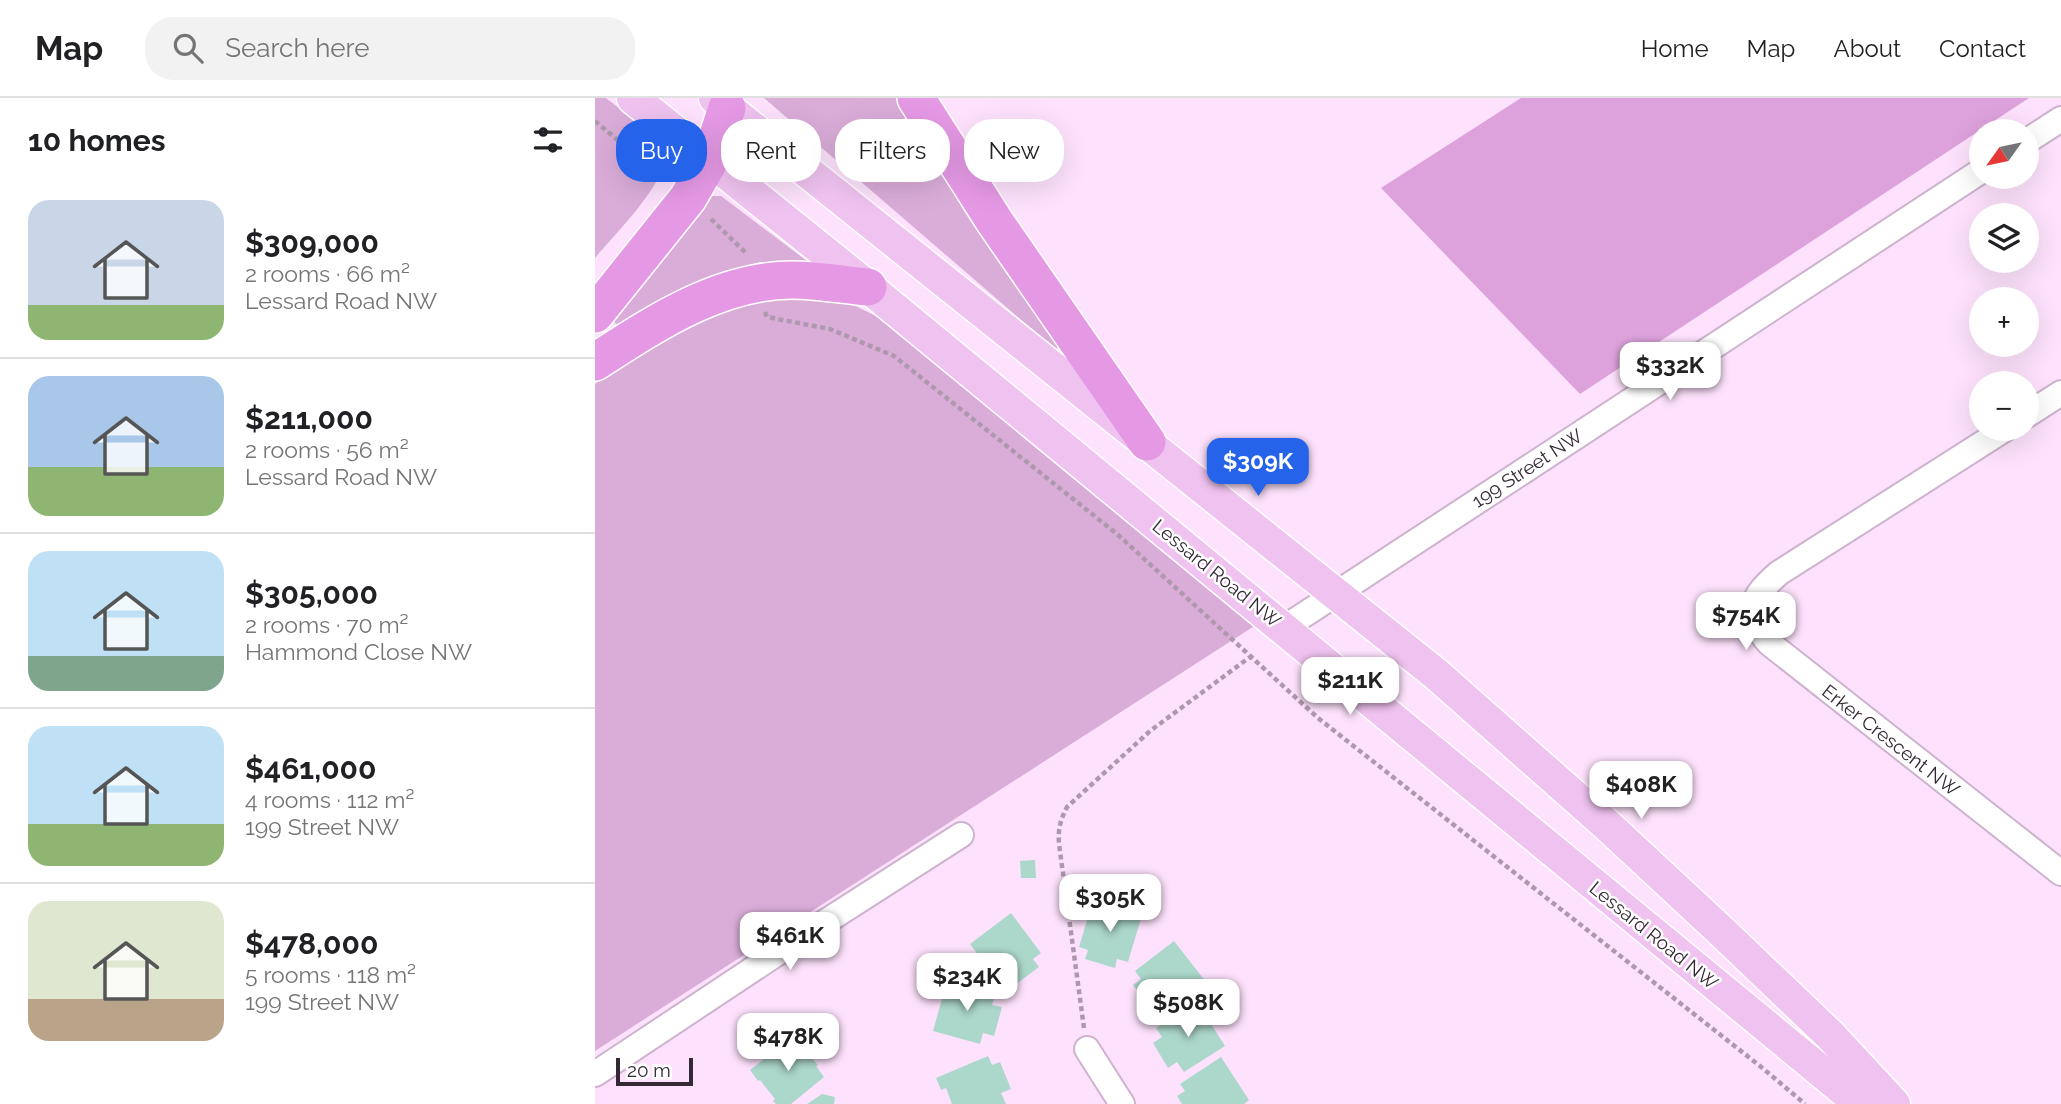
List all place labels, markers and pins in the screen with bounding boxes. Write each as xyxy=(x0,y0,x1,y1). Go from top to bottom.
pin: $332K xyxy=(1621,342,1719,402)
pin: $309K xyxy=(1209,438,1307,498)
pin: $754K xyxy=(1697,592,1795,652)
pin: $211K xyxy=(1301,658,1399,717)
pin: $408K xyxy=(1592,762,1690,821)
pin: $305K xyxy=(1061,874,1159,934)
pin: $461K xyxy=(741,912,839,972)
pin: $234K xyxy=(918,954,1016,1013)
pin: $508K xyxy=(1139,979,1237,1039)
pin: $478K xyxy=(739,1014,837,1073)

